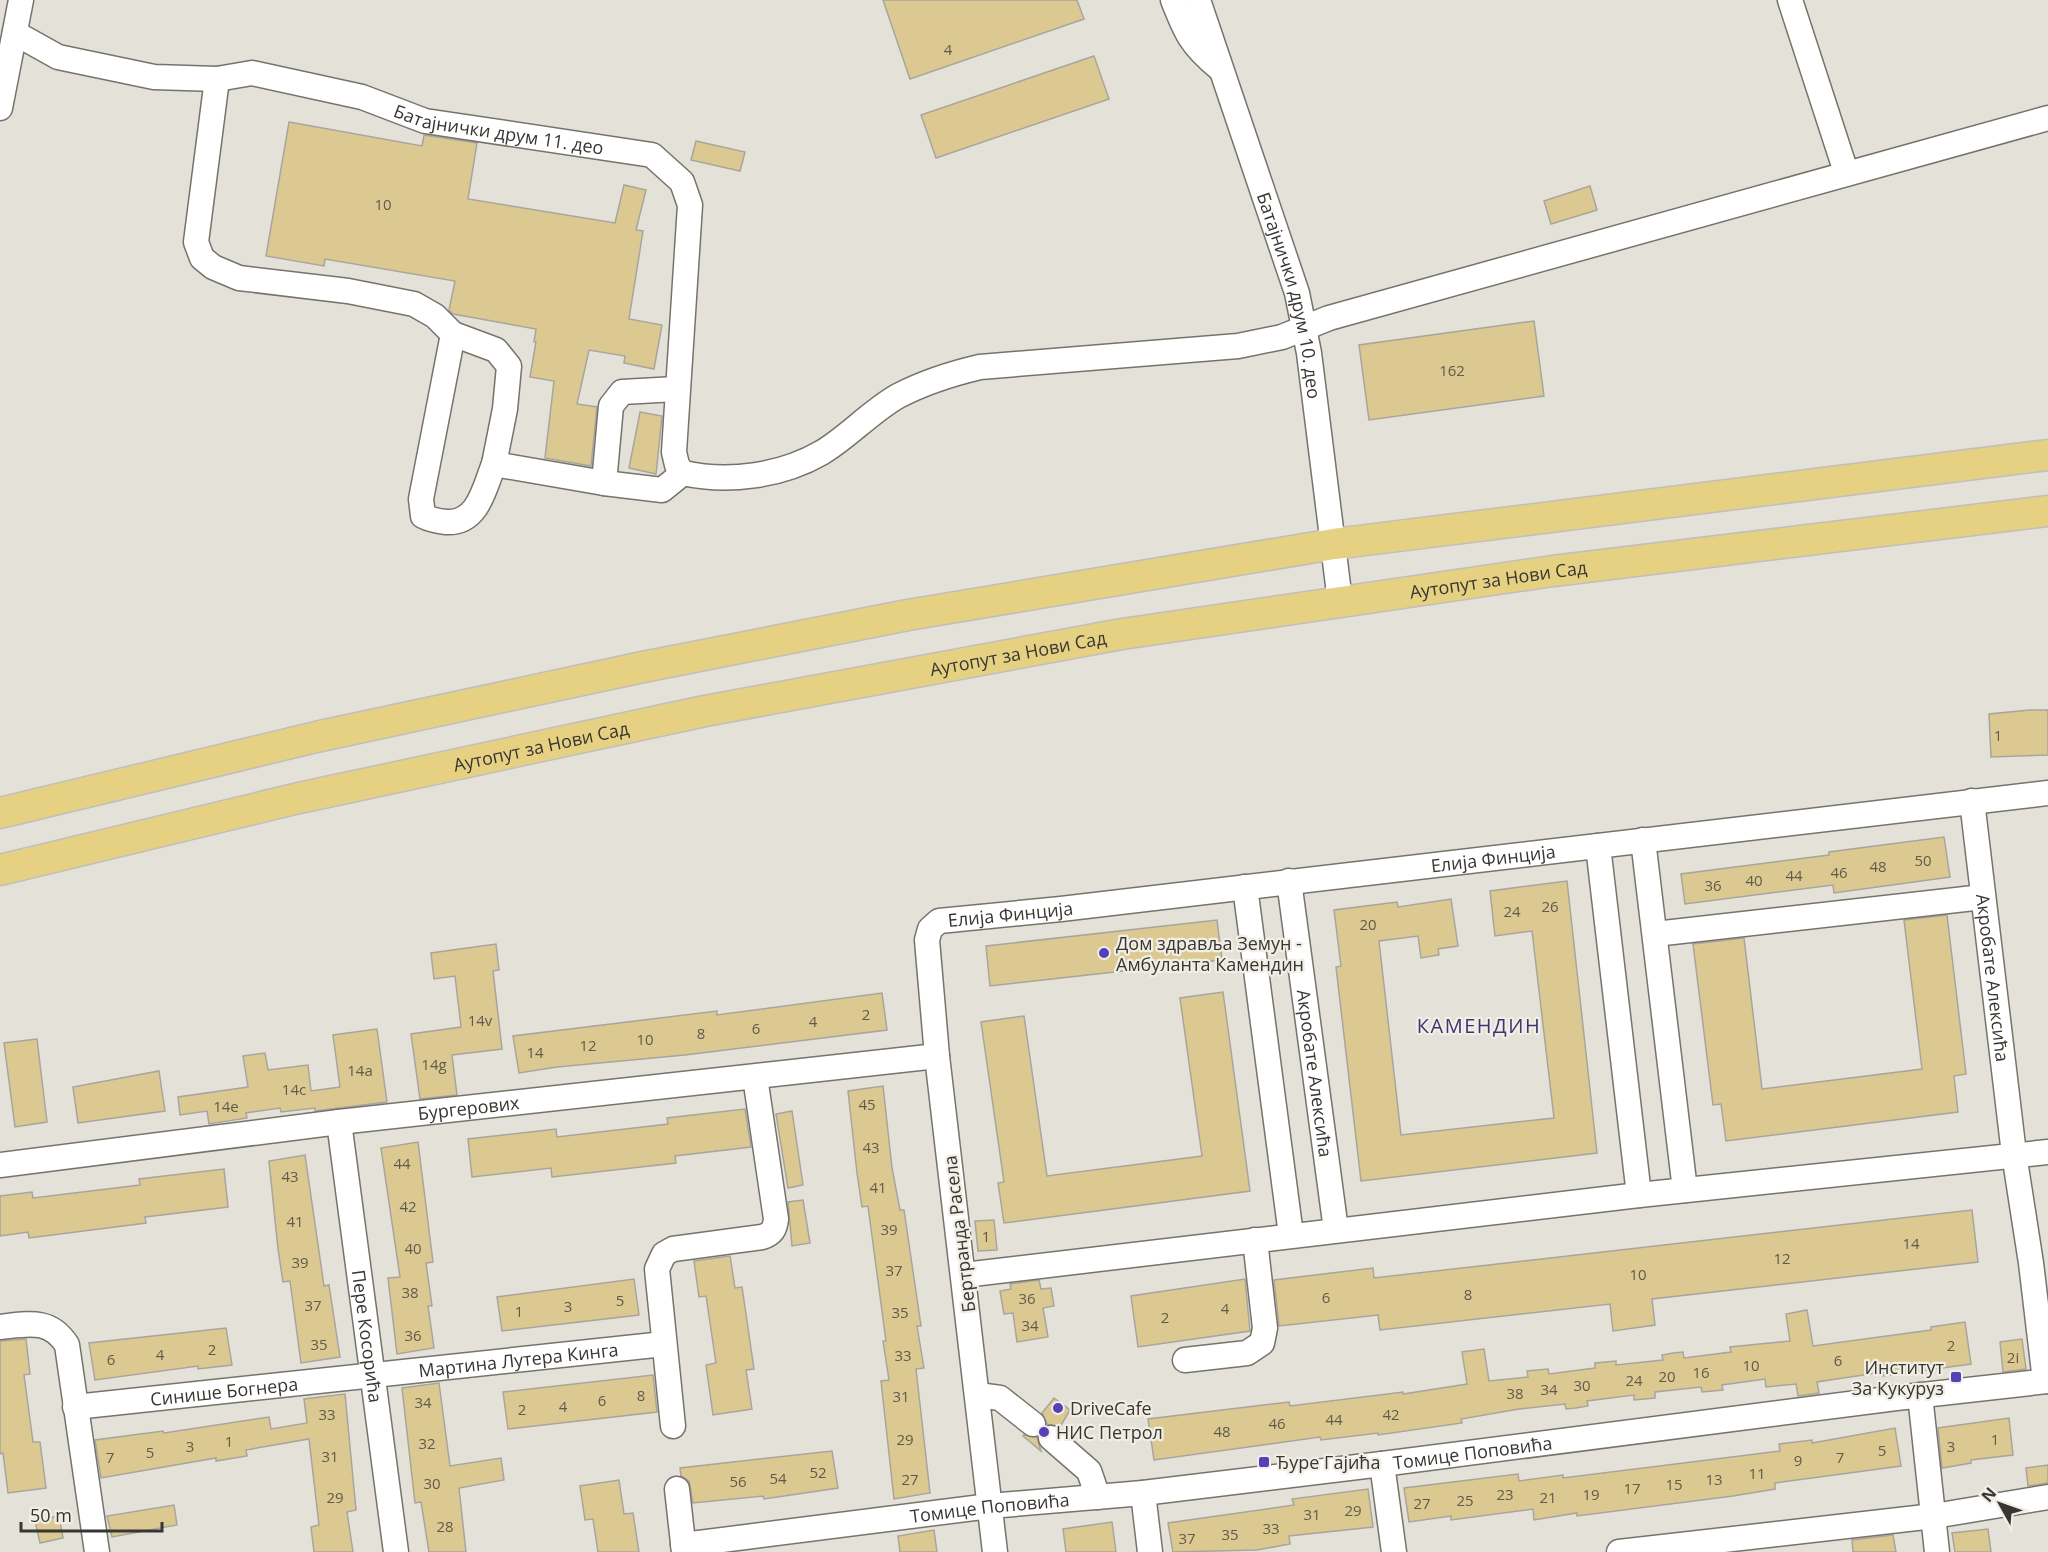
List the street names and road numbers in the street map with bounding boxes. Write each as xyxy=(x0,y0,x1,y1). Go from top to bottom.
street label: Батајнички друм 11. део xyxy=(391,98,605,160)
street label: Батајнички друм 10. део xyxy=(1252,189,1327,400)
street label: Аутопут за Нови Сад xyxy=(1408,555,1588,604)
street label: Аутопут за Нови Сад xyxy=(928,625,1108,681)
street label: Аутопут за Нови Сад xyxy=(451,716,631,777)
street label: Елија Финција xyxy=(1429,839,1557,877)
street label: Акробате Алексића xyxy=(1971,893,2015,1063)
street label: Елија Финција xyxy=(947,896,1074,932)
street label: Акробате Алексића xyxy=(1292,988,1338,1159)
street label: Бургерових xyxy=(416,1090,521,1125)
street label: Бертранда Расела xyxy=(937,1154,981,1314)
street label: Пере Косорића xyxy=(347,1268,388,1404)
street label: Мартина Лутера Кинга xyxy=(417,1337,620,1382)
street label: Синише Богнера xyxy=(149,1371,299,1411)
street label: Томице Поповића xyxy=(1391,1430,1554,1474)
street label: Томице Поповића xyxy=(909,1487,1070,1528)

